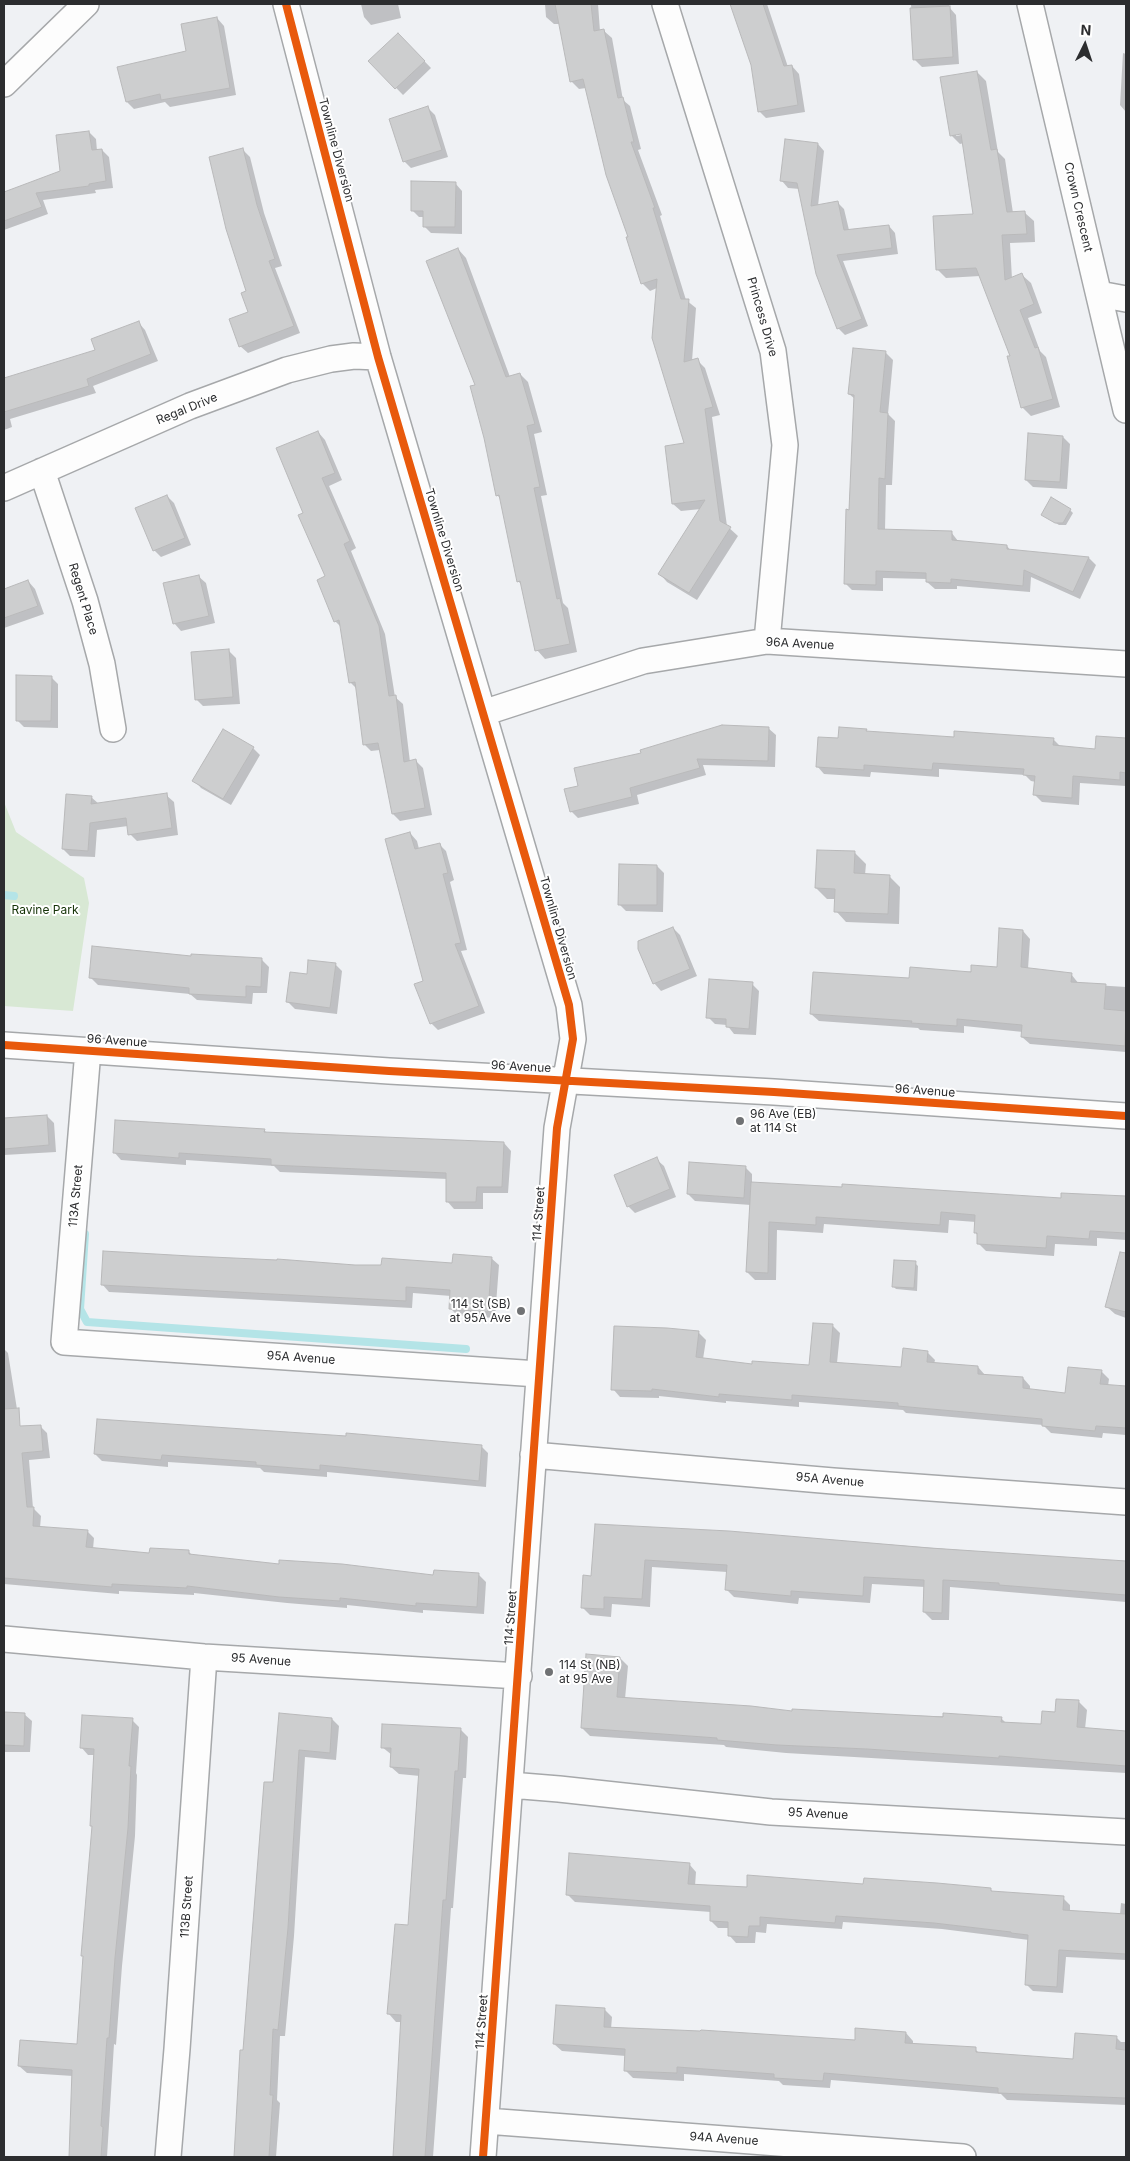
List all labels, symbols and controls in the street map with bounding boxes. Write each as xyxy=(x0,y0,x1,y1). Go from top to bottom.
north arrow xyxy=(1060,20,1110,70)
text: N xyxy=(1080,21,1092,38)
street label: Townline Diversion xyxy=(315,96,357,204)
street label: Crown Crescent xyxy=(1061,161,1095,253)
street label: Princess Drive xyxy=(744,276,780,358)
street label: Regal Drive xyxy=(154,390,220,428)
street label: Townline Diversion xyxy=(421,487,467,593)
street label: Regent Place xyxy=(65,561,101,637)
street label: 96A Avenue xyxy=(765,635,835,653)
street label: Townline Diversion xyxy=(536,875,580,981)
park label: Ravine Park xyxy=(11,903,79,917)
street label: 96 Avenue xyxy=(86,1032,148,1050)
street label: 96 Avenue xyxy=(490,1058,552,1076)
street label: 96 Avenue xyxy=(894,1082,956,1100)
place label: 96 Ave (EB) at 114 St xyxy=(750,1107,816,1135)
marker: 96 Ave (EB) at 114 St xyxy=(734,1115,746,1127)
street label: 113A Street xyxy=(66,1164,86,1228)
street label: 114 Street xyxy=(530,1186,548,1242)
place label: 114 St (SB) at 95A Ave xyxy=(450,1297,511,1325)
marker: 114 St (SB) at 95A Ave xyxy=(515,1305,527,1317)
street label: 95A Avenue xyxy=(266,1348,336,1368)
street label: 95A Avenue xyxy=(795,1470,865,1490)
street label: 114 Street xyxy=(502,1590,520,1646)
street label: 95 Avenue xyxy=(230,1651,292,1669)
place label: 114 St (NB) at 95 Ave xyxy=(559,1658,621,1686)
marker: 114 St (NB) at 95 Ave xyxy=(543,1666,555,1678)
street label: 95 Avenue xyxy=(788,1805,848,1823)
street label: 113B Street xyxy=(178,1875,196,1939)
street label: 114 Street xyxy=(473,1994,491,2050)
street label: 94A Avenue xyxy=(689,2129,759,2149)

